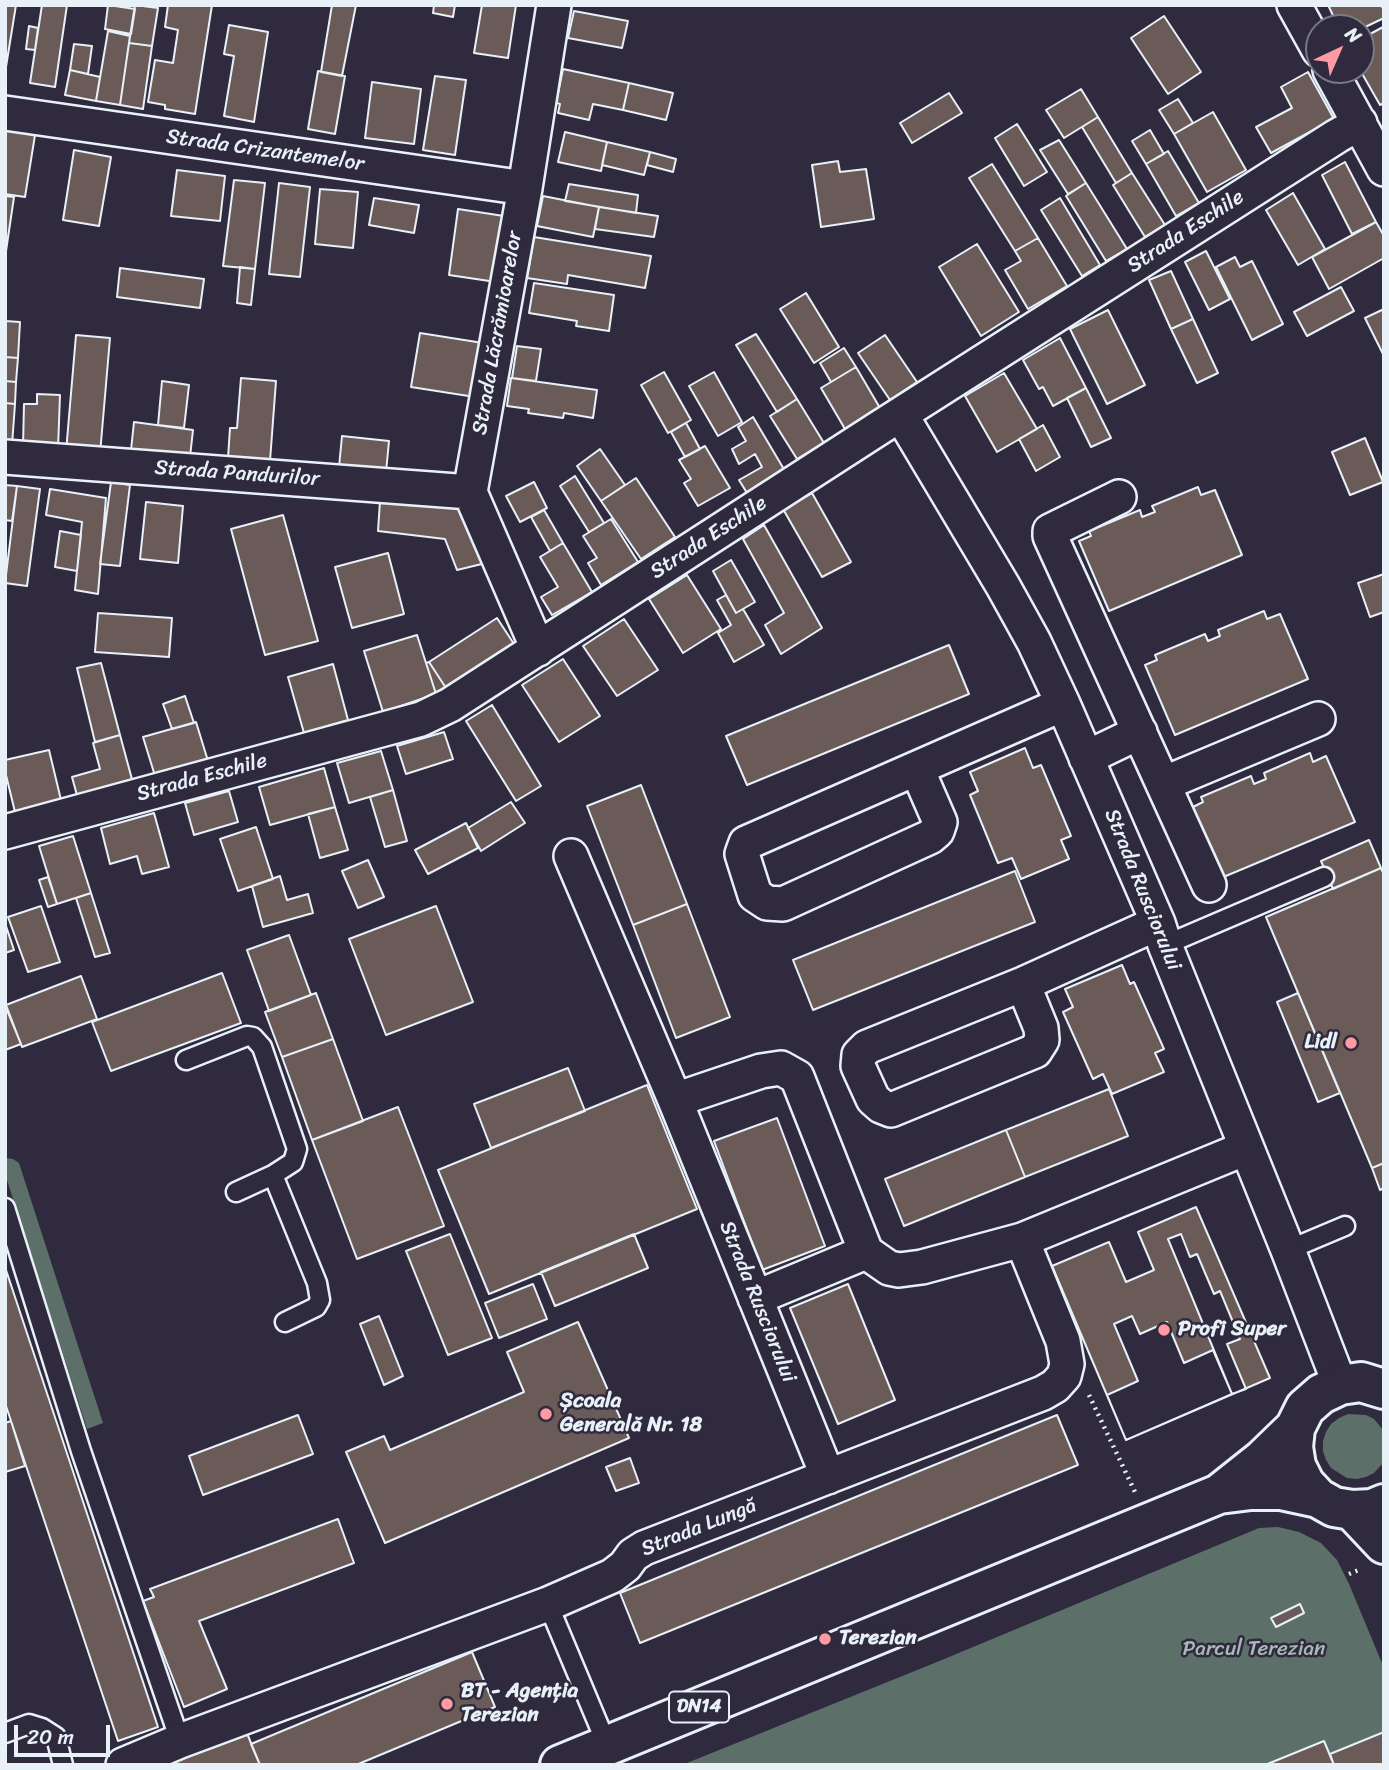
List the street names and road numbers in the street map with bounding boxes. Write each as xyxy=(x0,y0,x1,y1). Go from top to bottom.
street label: Strada Crizantemelor xyxy=(164,125,366,177)
street label: Strada Eschile xyxy=(1123,185,1249,279)
street label: Strada Lăcrămioarelor xyxy=(468,229,528,437)
street label: Strada Pandurilor xyxy=(154,456,320,492)
street label: Strada Eschile xyxy=(646,491,772,585)
street label: Strada Eschile xyxy=(134,748,270,808)
street label: Strada Rusciorului xyxy=(1098,806,1186,974)
street label: Strada Rusciorului xyxy=(713,1218,801,1386)
street label: Strada Lungă xyxy=(638,1493,760,1563)
road number: DN14 xyxy=(669,1692,729,1722)

